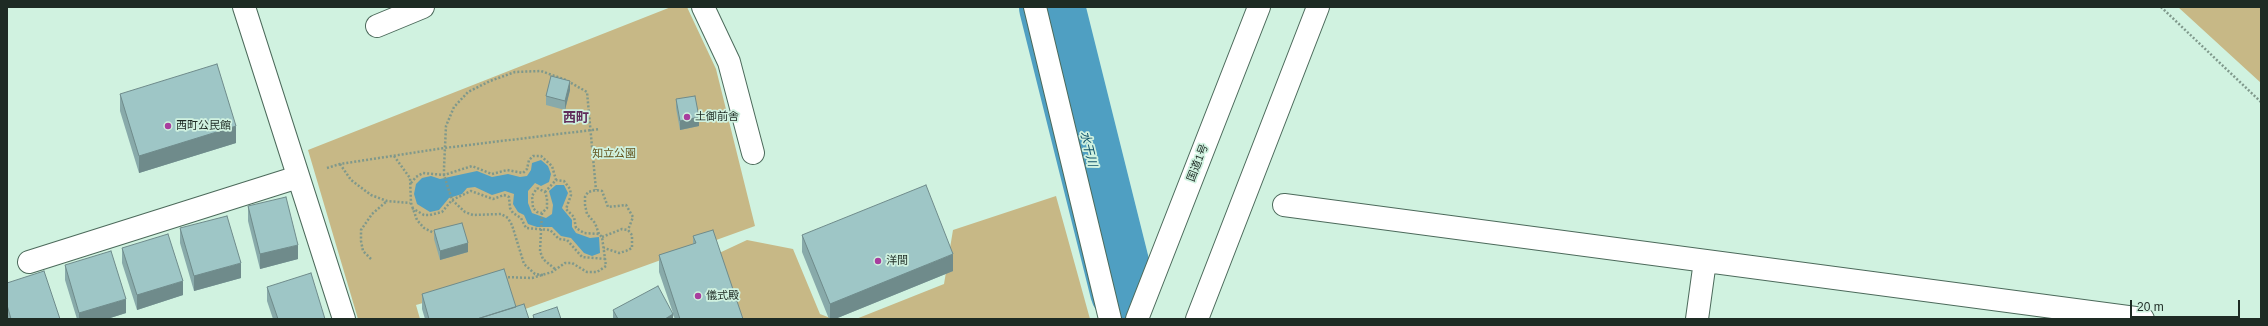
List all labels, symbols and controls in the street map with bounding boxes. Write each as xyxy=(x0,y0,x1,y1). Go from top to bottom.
district label: 西町 xyxy=(563,110,589,126)
place label: 土御前舎 xyxy=(695,110,739,124)
marker: 土御前舎 xyxy=(682,112,692,122)
place label: 西町公民館 xyxy=(176,119,231,133)
marker: 西町公民館 xyxy=(163,121,173,131)
water label: 水干川 xyxy=(1077,130,1099,168)
street label: 国道1号 xyxy=(1185,142,1211,184)
park label: 知立公園 xyxy=(592,147,636,161)
place label: 洋間 xyxy=(886,254,908,268)
marker: 洋間 xyxy=(873,256,883,266)
place label: 儀式殿 xyxy=(706,289,739,303)
marker: 儀式殿 xyxy=(693,291,703,301)
scale bar xyxy=(2132,292,2242,318)
text: 20 m xyxy=(2137,300,2164,314)

